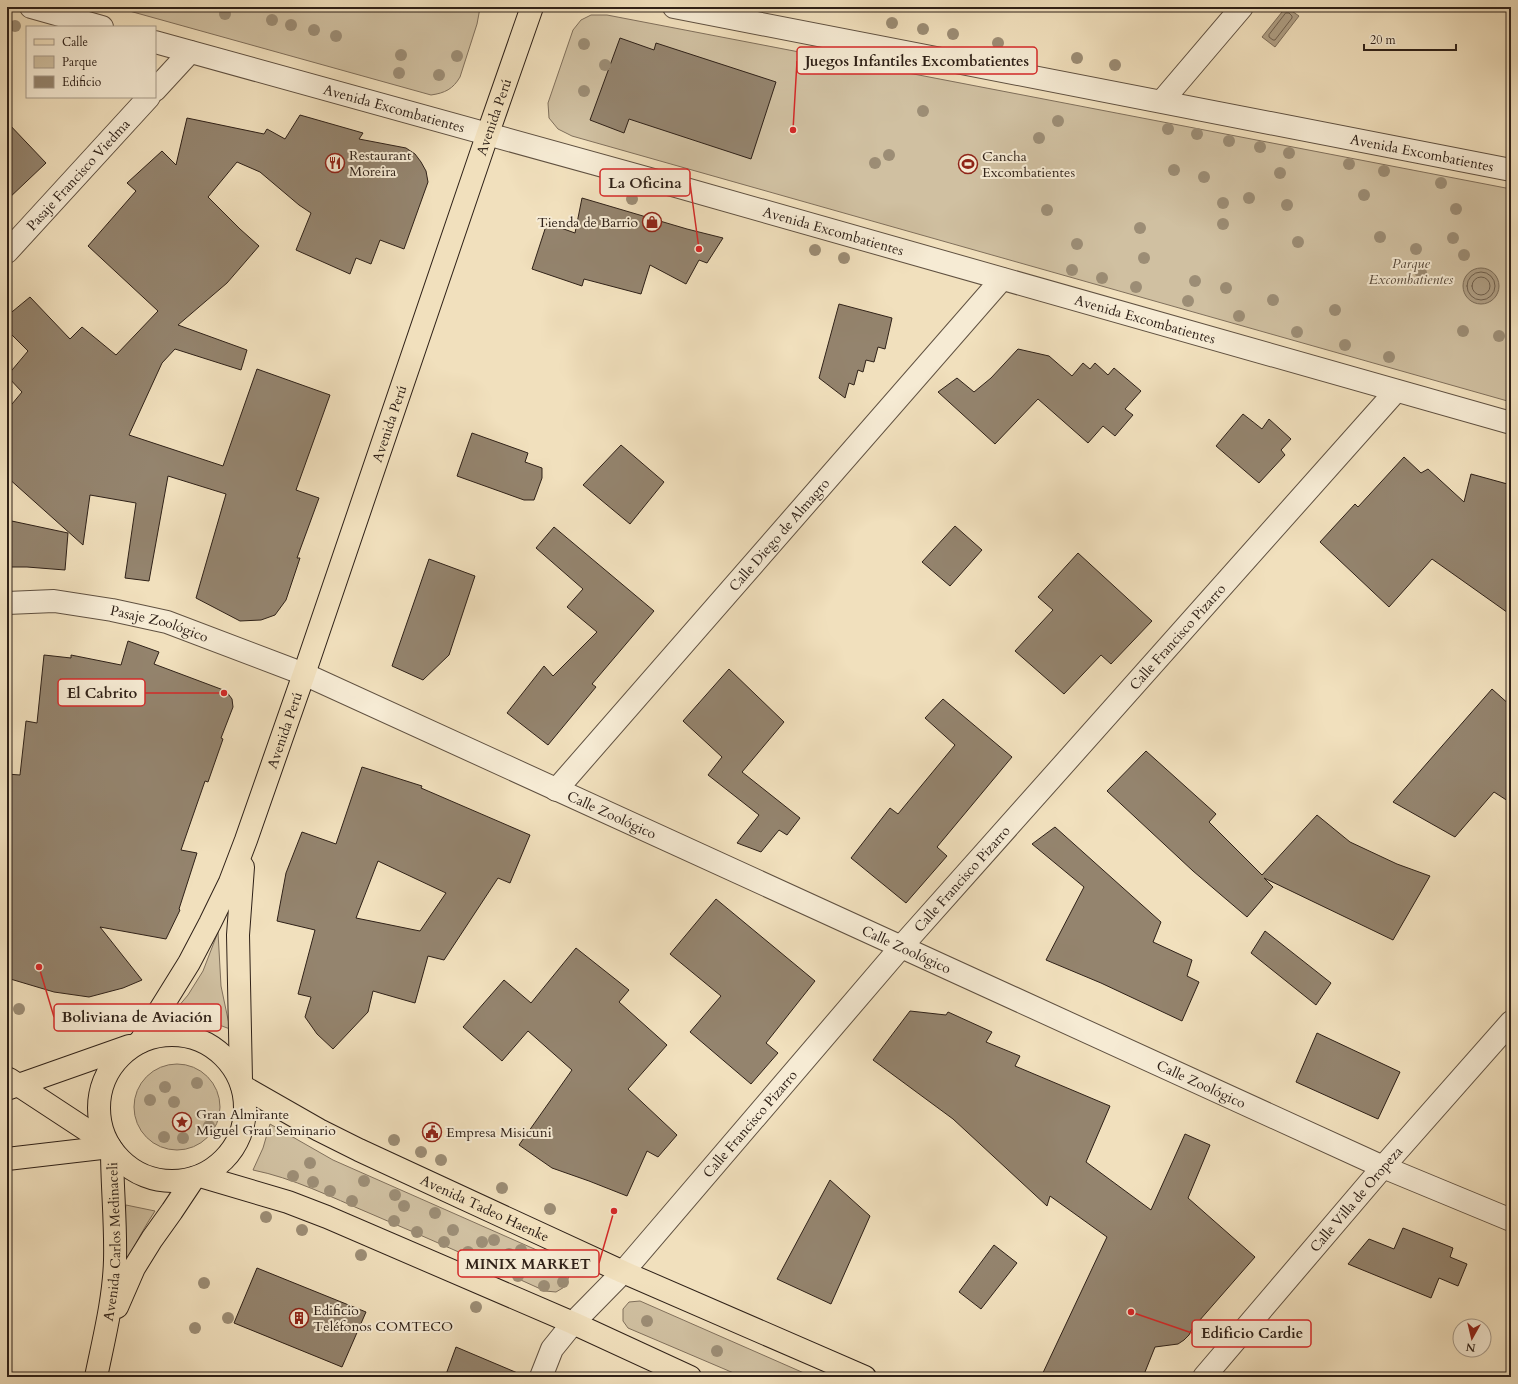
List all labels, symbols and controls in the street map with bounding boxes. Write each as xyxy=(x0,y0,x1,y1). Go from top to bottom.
legend xyxy=(26,26,156,98)
scale bar xyxy=(1364,26,1456,52)
text: 20 m xyxy=(1370,32,1397,48)
text: Calle xyxy=(62,34,88,50)
callout: Juegos Infantiles Excombatientes xyxy=(797,47,1037,74)
text: Juegos Infantiles Excombatientes xyxy=(803,51,1029,71)
text: Parque xyxy=(62,54,97,70)
text: Edificio xyxy=(62,74,102,90)
street label: Avenida Perú xyxy=(472,76,516,158)
street label: Avenida Excombatientes xyxy=(321,80,467,137)
street label: Pasaje Francisco Viedma xyxy=(22,115,134,235)
street label: Avenida Excombatientes xyxy=(1348,130,1496,176)
place label: Restaurant Moreira xyxy=(349,146,412,181)
place label: Cancha Excombatientes xyxy=(982,147,1075,182)
restaurant icon: Restaurant Moreira xyxy=(324,152,346,174)
sports icon: Cancha Excombatientes xyxy=(957,153,979,175)
callout: La Oficina xyxy=(600,169,690,196)
text: La Oficina xyxy=(608,173,682,193)
street label: Avenida Excombatientes xyxy=(760,202,906,260)
shop icon: Tienda de Barrio xyxy=(641,211,663,233)
place label: Tienda de Barrio xyxy=(537,213,638,232)
park label: Parque Excombatientes xyxy=(1369,254,1454,289)
street label: Avenida Excombatientes xyxy=(1072,291,1218,349)
street label: Avenida Perú xyxy=(368,383,412,465)
street label: Calle Diego de Almagro xyxy=(725,474,834,596)
street label: Calle Francisco Pizarro xyxy=(1125,580,1230,694)
street label: Pasaje Zoológico xyxy=(109,601,211,647)
callout: El Cabrito xyxy=(58,679,145,706)
text: El Cabrito xyxy=(67,683,138,703)
street label: Avenida Perú xyxy=(263,689,307,771)
street label: Calle Zoológico xyxy=(564,786,660,844)
street label: Calle Francisco Pizarro xyxy=(910,822,1015,936)
street label: Calle Zoológico xyxy=(859,921,954,979)
callout: Boliviana de Aviación xyxy=(54,1004,221,1031)
text: Boliviana de Aviación xyxy=(61,1007,213,1027)
street label: Calle Zoológico xyxy=(1153,1056,1249,1113)
street label: Calle Francisco Pizarro xyxy=(699,1066,802,1182)
place label: Gran Almirante Miguel Grau Seminario xyxy=(196,1105,336,1140)
place icon: Gran Almirante Miguel Grau Seminario xyxy=(171,1111,193,1133)
public building icon: Empresa Misicuni xyxy=(421,1121,443,1143)
place label: Empresa Misicuni xyxy=(446,1123,552,1142)
street label: Calle Villa de Oropeza xyxy=(1306,1142,1407,1256)
street label: Avenida Carlos Medinaceli xyxy=(99,1162,125,1323)
street label: Avenida Tadeo Haenke xyxy=(417,1171,552,1247)
callout: MINIX MARKET xyxy=(458,1250,599,1277)
text: MINIX MARKET xyxy=(465,1254,591,1274)
place label: Edificio Teléfonos COMTECO xyxy=(313,1301,453,1336)
building icon: Edificio Teléfonos COMTECO xyxy=(288,1307,310,1329)
north arrow xyxy=(1452,1318,1492,1358)
callout: Edificio Cardie xyxy=(1192,1320,1311,1347)
text: Edificio Cardie xyxy=(1201,1323,1303,1343)
text: N xyxy=(1464,1339,1476,1355)

